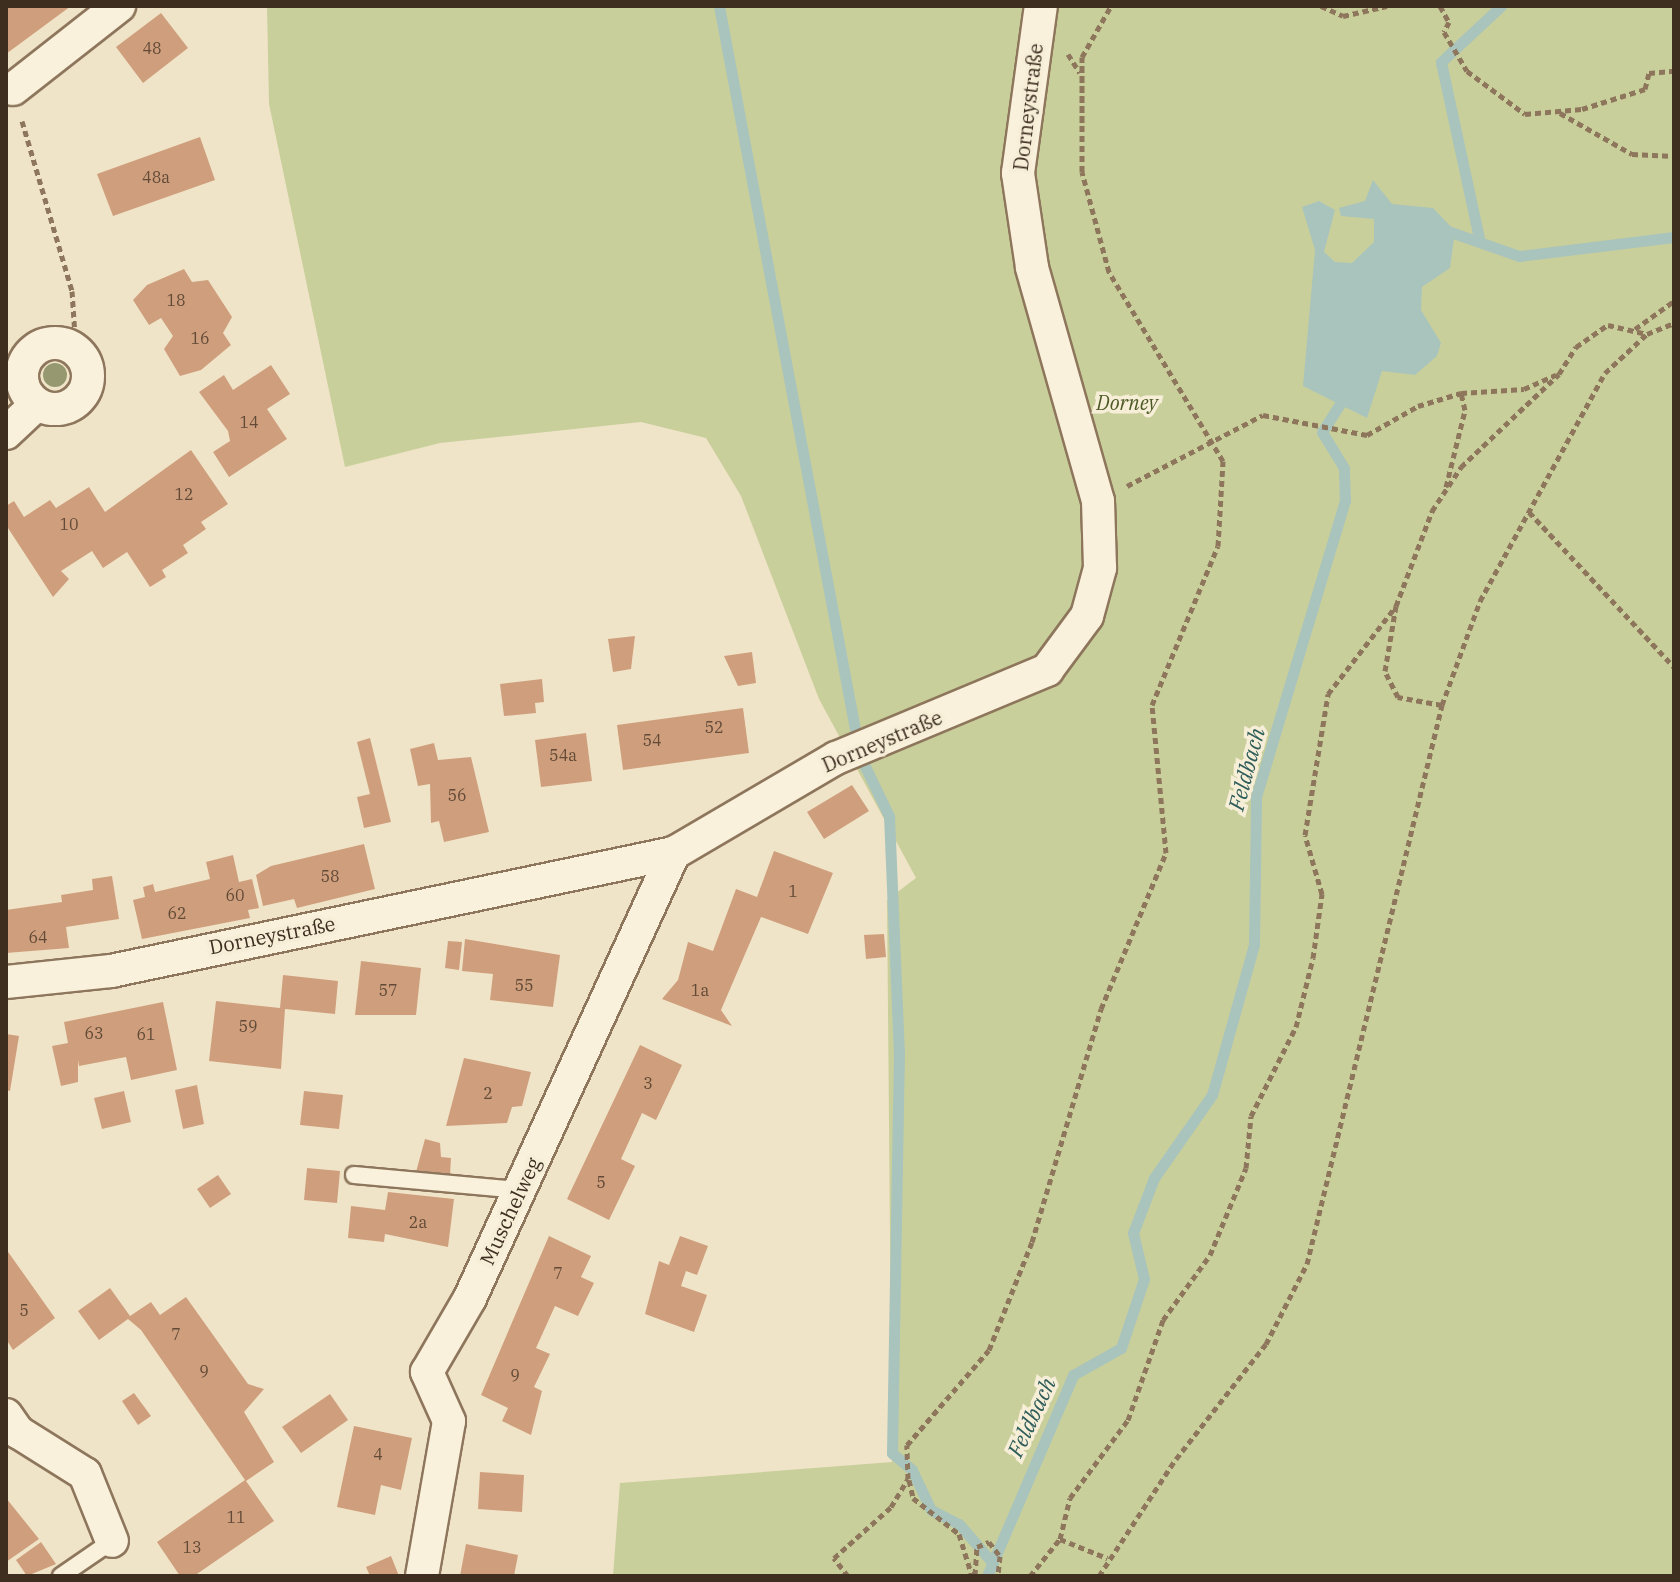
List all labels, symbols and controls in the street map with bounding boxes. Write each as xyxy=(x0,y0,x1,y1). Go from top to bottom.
house number: 48 xyxy=(142,38,162,58)
street label: Dorneystraße xyxy=(1008,42,1048,172)
house number: 48a xyxy=(142,167,170,187)
house number: 18 xyxy=(166,290,186,310)
house number: 16 xyxy=(190,328,210,348)
park label: Dorney xyxy=(1096,390,1158,414)
house number: 14 xyxy=(239,412,259,432)
house number: 12 xyxy=(174,484,194,504)
house number: 10 xyxy=(59,514,79,534)
street label: Dorneystraße xyxy=(818,705,946,777)
house number: 52 xyxy=(704,717,724,737)
water label: Feldbach xyxy=(1222,725,1270,813)
house number: 54 xyxy=(642,730,662,750)
house number: 54a xyxy=(549,745,577,765)
house number: 56 xyxy=(447,785,467,805)
house number: 58 xyxy=(320,866,340,886)
house number: 1 xyxy=(788,881,798,901)
house number: 60 xyxy=(225,885,245,905)
house number: 62 xyxy=(167,903,187,923)
street label: Dorneystraße xyxy=(207,911,337,959)
house number: 64 xyxy=(28,927,48,947)
house number: 55 xyxy=(514,975,534,995)
house number: 57 xyxy=(378,980,398,1000)
house number: 1a xyxy=(691,980,709,1000)
house number: 59 xyxy=(238,1016,258,1036)
house number: 63 xyxy=(84,1023,104,1043)
house number: 61 xyxy=(136,1024,156,1044)
house number: 3 xyxy=(643,1073,653,1093)
house number: 2 xyxy=(483,1083,493,1103)
street label: Muschelweg xyxy=(475,1153,545,1269)
house number: 5 xyxy=(596,1172,606,1192)
house number: 2a xyxy=(409,1212,427,1232)
house number: 7 xyxy=(553,1263,563,1283)
house number: 5 xyxy=(19,1300,29,1320)
house number: 7 xyxy=(171,1324,181,1344)
house number: 9 xyxy=(199,1361,209,1381)
house number: 9 xyxy=(510,1365,520,1385)
water label: Feldbach xyxy=(1001,1373,1061,1461)
house number: 4 xyxy=(373,1444,383,1464)
house number: 11 xyxy=(226,1507,246,1527)
house number: 13 xyxy=(182,1537,202,1557)

